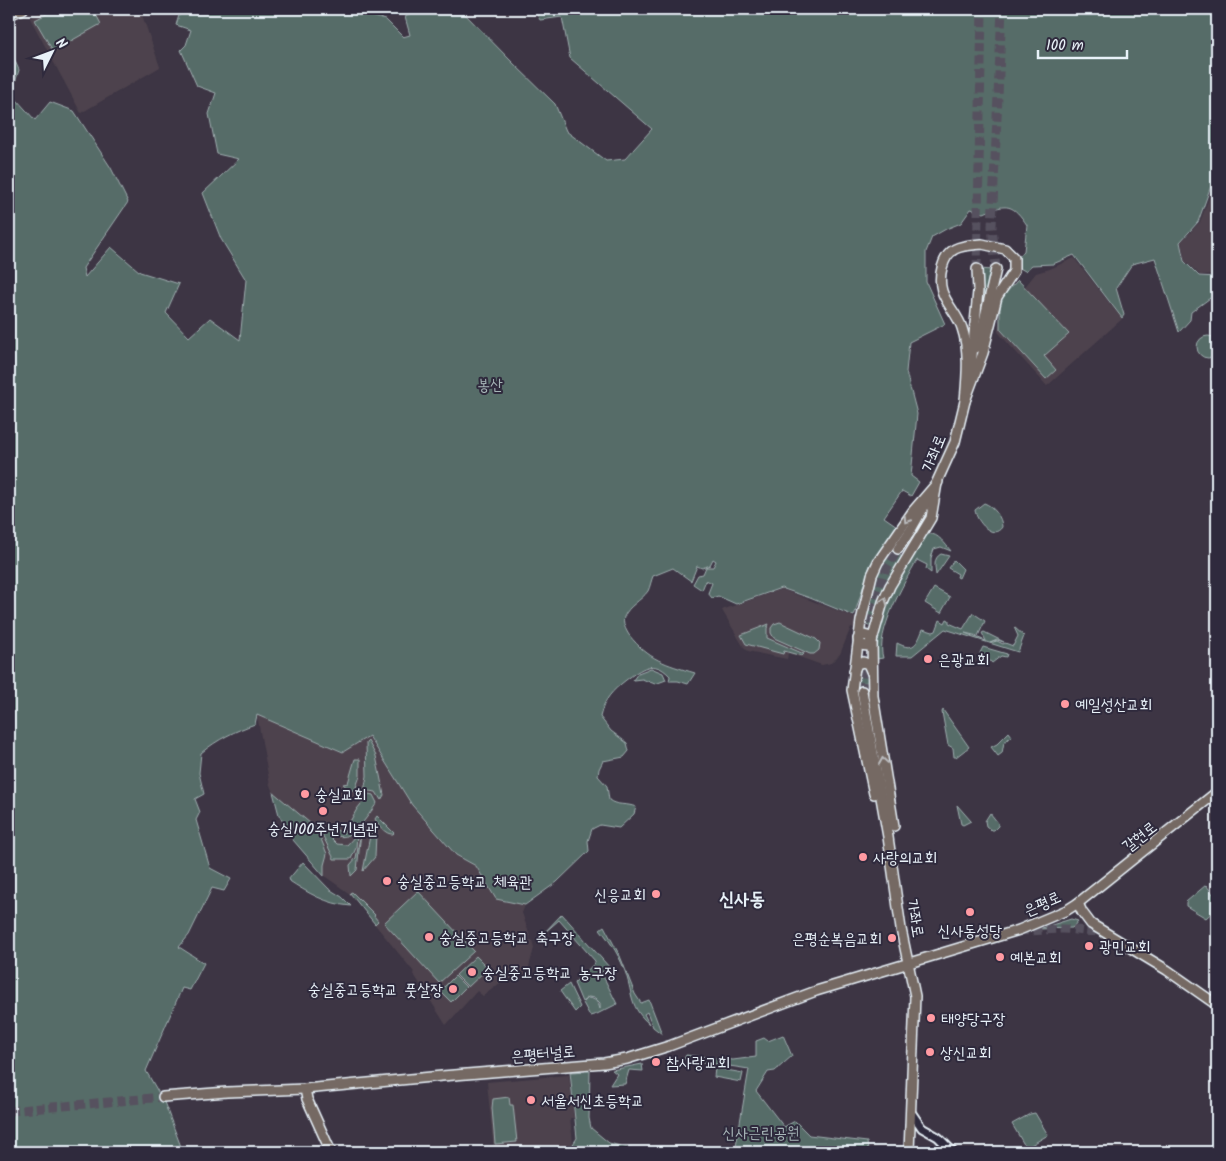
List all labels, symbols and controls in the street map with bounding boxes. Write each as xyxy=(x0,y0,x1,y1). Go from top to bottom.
north arrow xyxy=(28,28,78,78)
scale bar xyxy=(1038,28,1127,60)
text: N xyxy=(50,33,72,55)
text: 100 m xyxy=(1046,34,1084,58)
park label: 봉산 xyxy=(477,373,503,398)
street label: 가좌로 xyxy=(916,431,953,476)
one-way arrow xyxy=(903,515,913,524)
one-way arrow xyxy=(878,597,888,606)
place label: 은광교회 xyxy=(938,648,990,673)
marker: 은광교회 xyxy=(922,653,934,665)
place label: 예일성산교회 xyxy=(1075,693,1152,718)
marker: 예일성산교회 xyxy=(1059,698,1071,710)
one-way arrow xyxy=(879,756,889,765)
place label: 숭실교회 xyxy=(315,783,367,808)
marker: 숭실교회 xyxy=(299,788,311,800)
marker: 숭실100주년기념관 xyxy=(317,805,329,817)
street label: 갈현로 xyxy=(1117,815,1163,859)
place label: 숭실100주년기념관 xyxy=(267,817,379,842)
place label: 사랑의교회 xyxy=(873,846,937,871)
marker: 사랑의교회 xyxy=(857,851,869,863)
place label: 숭실중고등학교 체육관 xyxy=(397,870,532,895)
marker: 숭실중고등학교 체육관 xyxy=(381,875,393,887)
place label: 신응교회 xyxy=(595,883,646,908)
district label: 신사동 xyxy=(719,885,765,915)
street label: 은평로 xyxy=(1020,885,1065,924)
marker: 신응교회 xyxy=(650,888,662,900)
street label: 가좌로 xyxy=(899,897,930,939)
marker: 신사동성당 xyxy=(964,906,976,918)
place label: 신사동성당 xyxy=(938,919,1002,944)
place label: 숭실중고등학교 축구장 xyxy=(439,926,574,951)
place label: 은평순복음교회 xyxy=(792,927,882,952)
marker: 숭실중고등학교 축구장 xyxy=(423,931,435,943)
marker: 은평순복음교회 xyxy=(886,932,898,944)
place label: 광민교회 xyxy=(1099,935,1151,960)
marker: 광민교회 xyxy=(1083,940,1095,952)
place label: 예본교회 xyxy=(1010,946,1062,971)
marker: 예본교회 xyxy=(994,951,1006,963)
place label: 숭실중고등학교 농구장 xyxy=(482,961,617,986)
marker: 숭실중고등학교 농구장 xyxy=(466,966,478,978)
place label: 숭실중고등학교 풋살장 xyxy=(308,978,443,1003)
marker: 숭실중고등학교 풋살장 xyxy=(447,983,459,995)
place label: 태양당구장 xyxy=(941,1007,1006,1032)
marker: 태양당구장 xyxy=(925,1012,937,1024)
street label: 은평터널로 xyxy=(510,1039,576,1070)
place label: 상신교회 xyxy=(940,1041,992,1066)
marker: 상신교회 xyxy=(924,1046,936,1058)
place label: 참사랑교회 xyxy=(666,1051,730,1076)
marker: 참사랑교회 xyxy=(650,1056,662,1068)
place label: 서울서신초등학교 xyxy=(541,1089,644,1114)
marker: 서울서신초등학교 xyxy=(525,1094,537,1106)
park label: 신사근린공원 xyxy=(722,1121,800,1146)

